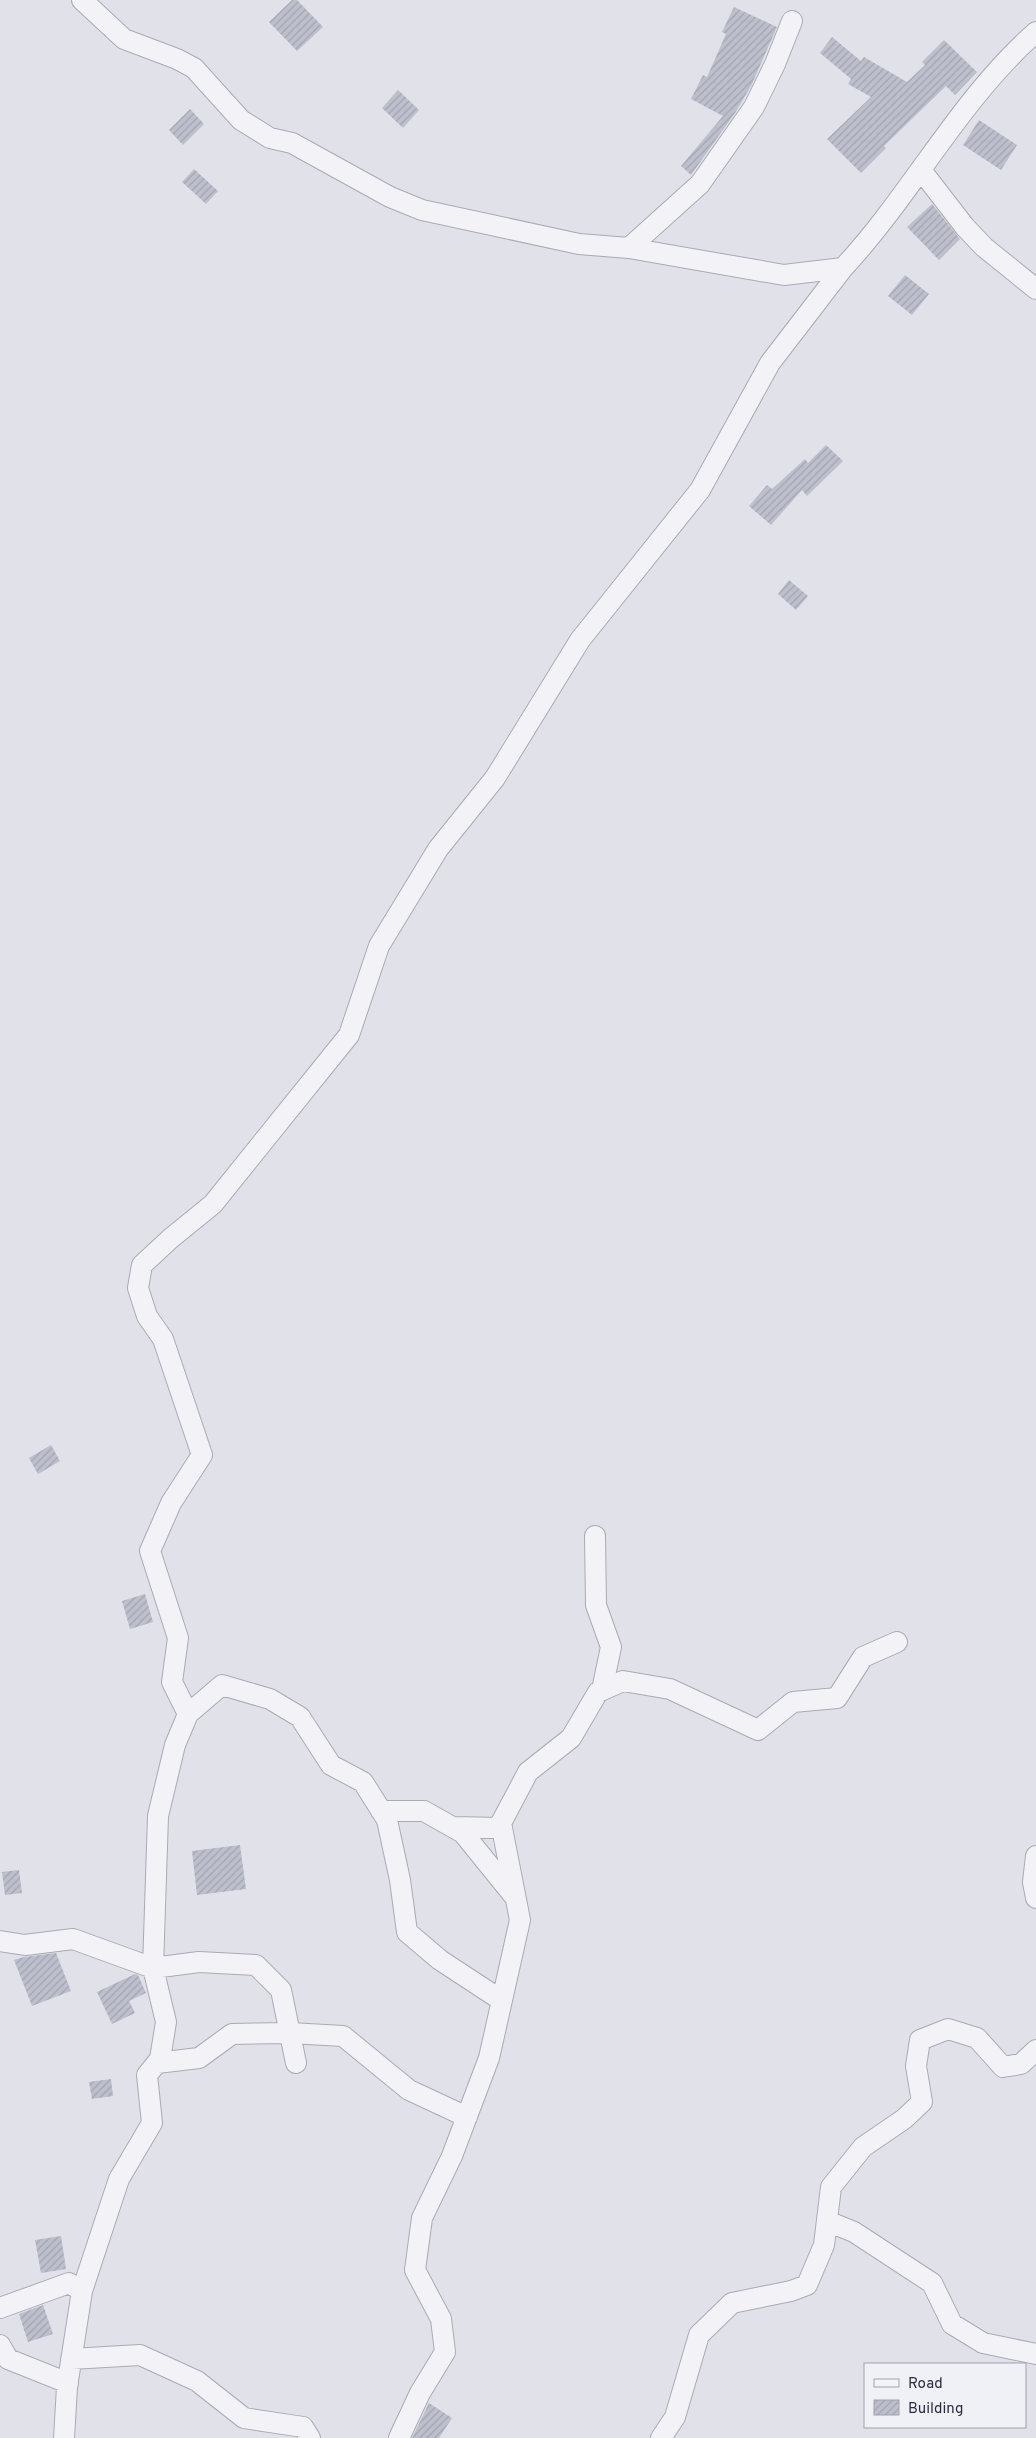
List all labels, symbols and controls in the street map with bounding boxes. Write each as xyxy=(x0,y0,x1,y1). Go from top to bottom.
legend xyxy=(864,2363,1026,2428)
text: Road xyxy=(908,2375,943,2394)
text: Building xyxy=(908,2400,963,2419)

